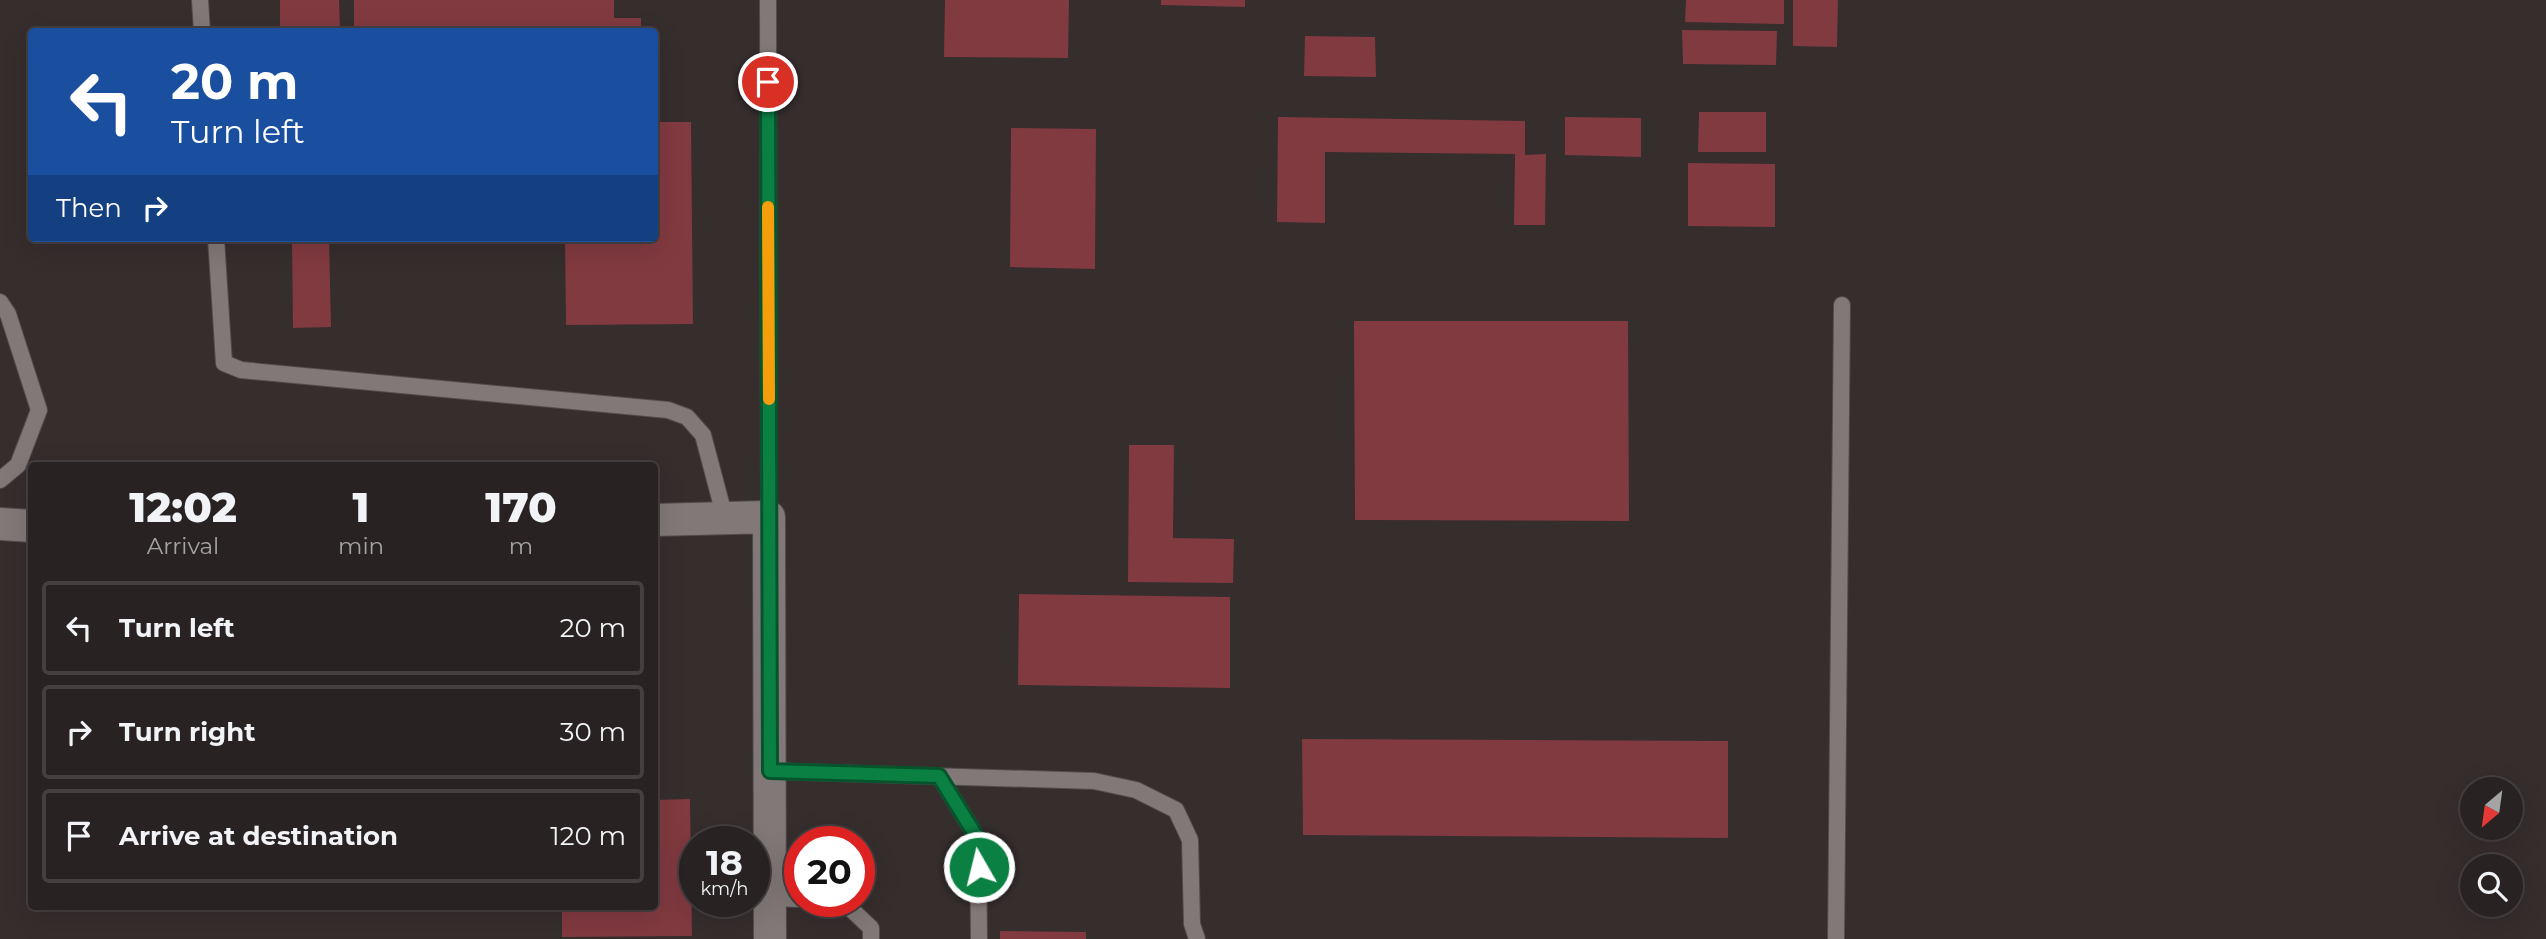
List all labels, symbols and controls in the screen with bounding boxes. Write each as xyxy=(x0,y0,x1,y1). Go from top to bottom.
text: 20 m xyxy=(171,52,298,111)
pin xyxy=(738,52,798,112)
icon: left xyxy=(56,56,147,147)
icon: arrive xyxy=(749,63,787,101)
text: Turn left xyxy=(171,112,305,151)
icon: right xyxy=(136,189,174,227)
text: Then xyxy=(56,192,122,224)
text: 12:02 xyxy=(129,481,237,533)
text: 1 xyxy=(353,481,370,533)
text: 170 xyxy=(485,481,557,533)
text: Arrival xyxy=(147,532,219,560)
text: min xyxy=(338,532,384,560)
text: m xyxy=(509,532,533,560)
icon: left xyxy=(60,609,98,647)
text: Turn left xyxy=(119,612,235,644)
text: 20 m xyxy=(560,612,626,644)
icon: right xyxy=(60,713,98,751)
text: Turn right xyxy=(119,716,255,748)
text: 30 m xyxy=(560,716,626,748)
north arrow xyxy=(2460,777,2524,840)
map controls xyxy=(2460,777,2523,917)
icon: arrive xyxy=(60,817,98,855)
text: Arrive at destination xyxy=(119,820,398,852)
text: 120 m xyxy=(550,820,626,852)
speed limit sign: 20 xyxy=(784,826,875,917)
position arrow xyxy=(942,830,1016,904)
text: 18 xyxy=(706,841,743,884)
button: search xyxy=(2460,854,2523,917)
text: km/h xyxy=(700,878,749,900)

